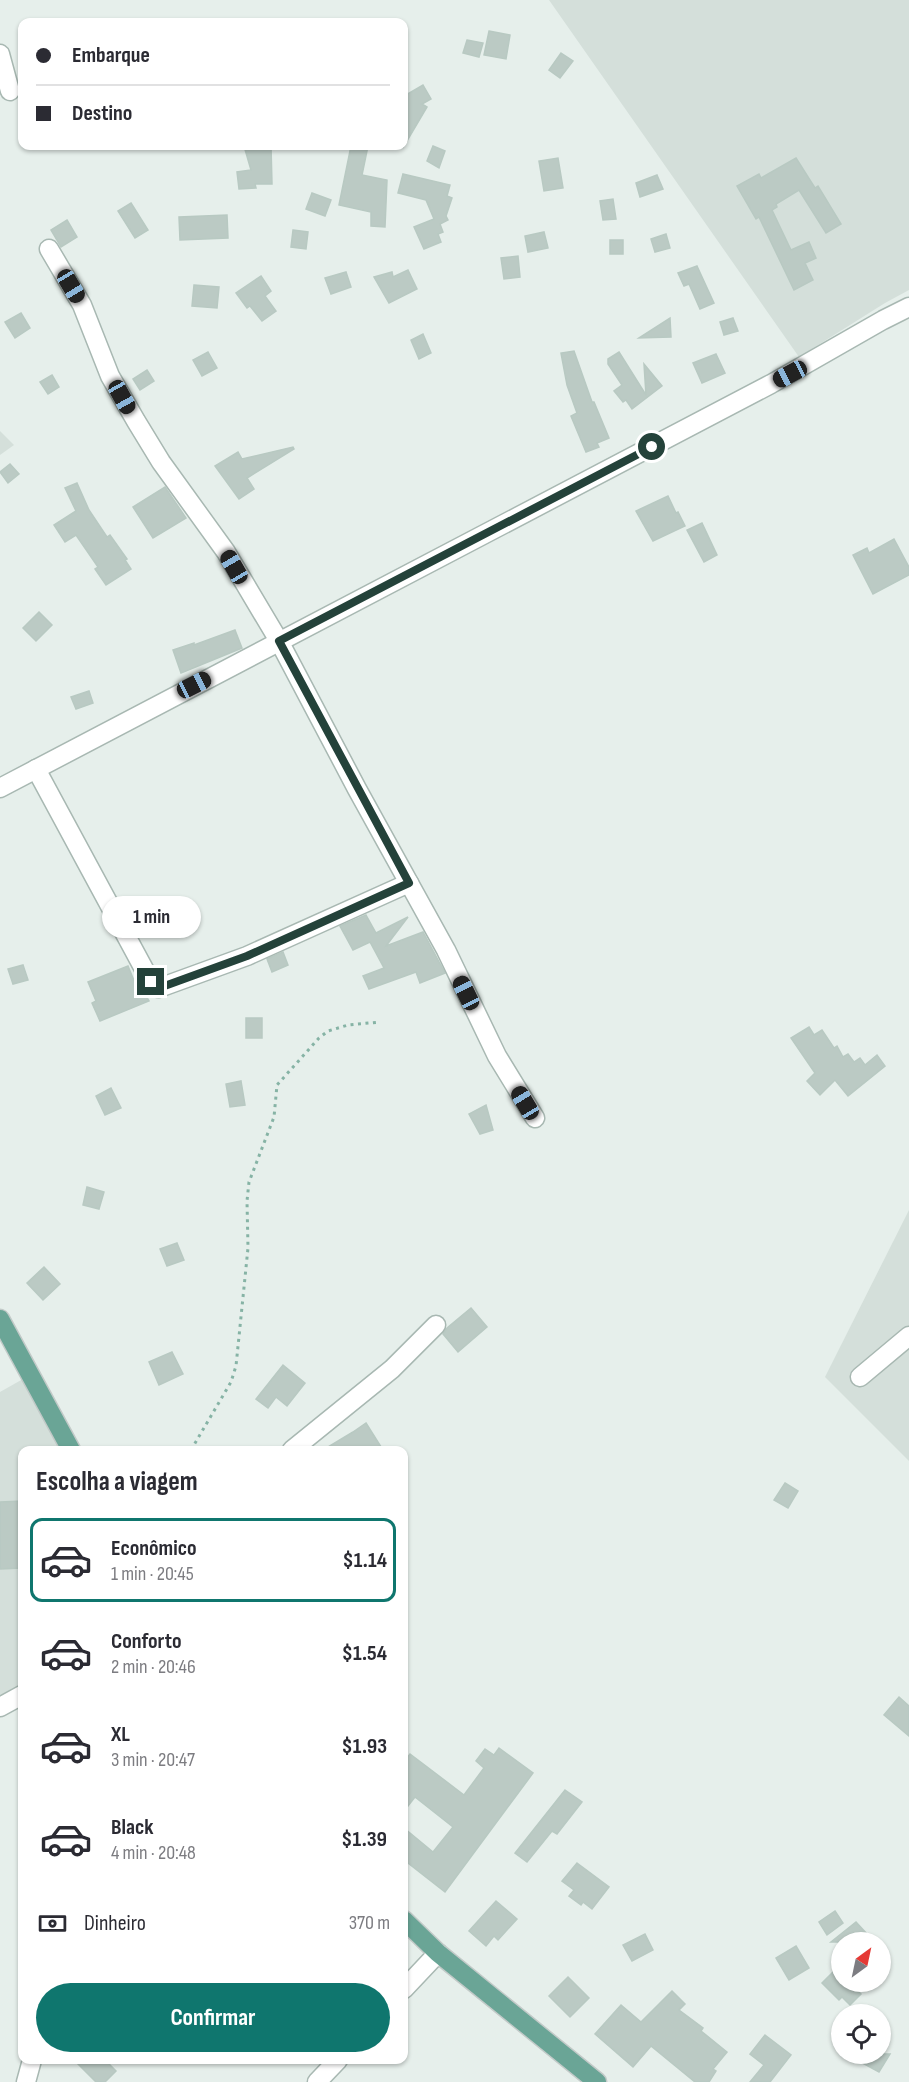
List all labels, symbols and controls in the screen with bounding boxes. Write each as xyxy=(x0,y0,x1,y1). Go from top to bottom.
text: Embarque xyxy=(72,42,150,69)
text: Destino xyxy=(72,100,132,127)
car xyxy=(54,266,88,306)
car xyxy=(770,358,810,390)
car xyxy=(105,377,139,417)
route start xyxy=(638,433,665,460)
car xyxy=(217,547,251,587)
car xyxy=(174,669,214,701)
callout: 1 min xyxy=(102,895,201,937)
text: 1 min xyxy=(133,905,170,929)
route end xyxy=(137,968,164,995)
car xyxy=(450,973,482,1013)
car xyxy=(508,1083,542,1123)
text: Escolha a viagem xyxy=(36,1466,198,1498)
icon: car xyxy=(39,1533,93,1587)
text: Econômico xyxy=(111,1535,197,1562)
text: $1.14 xyxy=(342,1547,387,1574)
text: 1 min · 20:45 xyxy=(111,1562,194,1586)
icon: car xyxy=(39,1626,93,1680)
text: Conforto xyxy=(111,1628,182,1655)
text: $1.54 xyxy=(342,1640,387,1667)
text: 2 min · 20:46 xyxy=(111,1655,196,1679)
icon: car xyxy=(39,1719,93,1773)
text: XL xyxy=(111,1721,130,1748)
text: $1.93 xyxy=(342,1733,387,1760)
text: 3 min · 20:47 xyxy=(111,1748,195,1772)
icon: car xyxy=(39,1812,93,1866)
text: Black xyxy=(111,1814,153,1841)
text: $1.39 xyxy=(341,1826,387,1853)
text: 4 min · 20:48 xyxy=(111,1841,196,1865)
icon: cash xyxy=(36,1907,69,1940)
text: Dinheiro xyxy=(84,1910,146,1937)
text: 370 m xyxy=(349,1911,390,1935)
north arrow xyxy=(831,1932,891,1992)
map controls xyxy=(831,1932,891,2064)
button: Confirmar xyxy=(36,1983,390,2052)
button: locate xyxy=(831,2004,891,2064)

